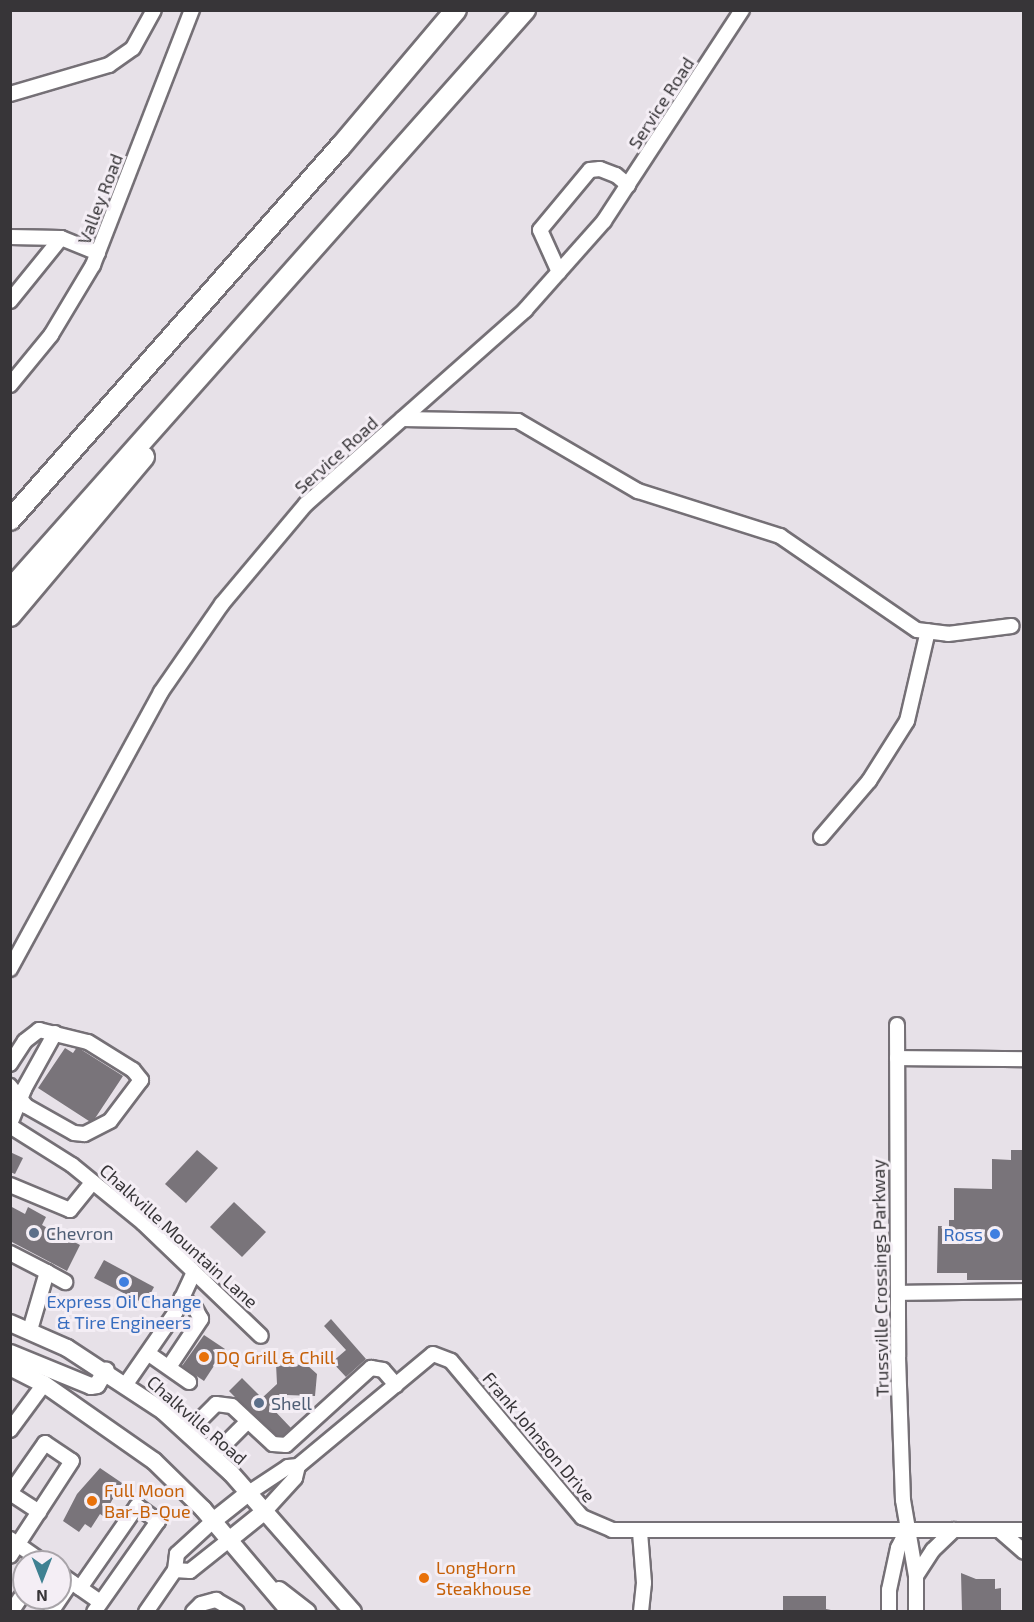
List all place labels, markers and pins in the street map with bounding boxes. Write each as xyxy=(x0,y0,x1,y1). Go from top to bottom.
place label: Chevron xyxy=(46,1222,114,1244)
place label: Ross xyxy=(943,1223,983,1245)
marker: Chevron xyxy=(27,1226,41,1240)
marker: Ross xyxy=(988,1227,1002,1241)
marker: Express Oil Change & Tire Engineers xyxy=(117,1275,131,1289)
place label: Express Oil Change & Tire Engineers xyxy=(46,1291,202,1334)
place label: DQ Grill & Chill xyxy=(216,1346,335,1368)
marker: DQ Grill & Chill xyxy=(197,1350,211,1364)
place label: Shell xyxy=(271,1392,312,1414)
marker: Shell xyxy=(252,1396,266,1410)
place label: Full Moon Bar-B-Que xyxy=(104,1480,191,1522)
marker: Full Moon Bar-B-Que xyxy=(85,1494,99,1508)
place label: LongHorn Steakhouse xyxy=(436,1557,531,1600)
marker: LongHorn Steakhouse xyxy=(417,1571,431,1585)

